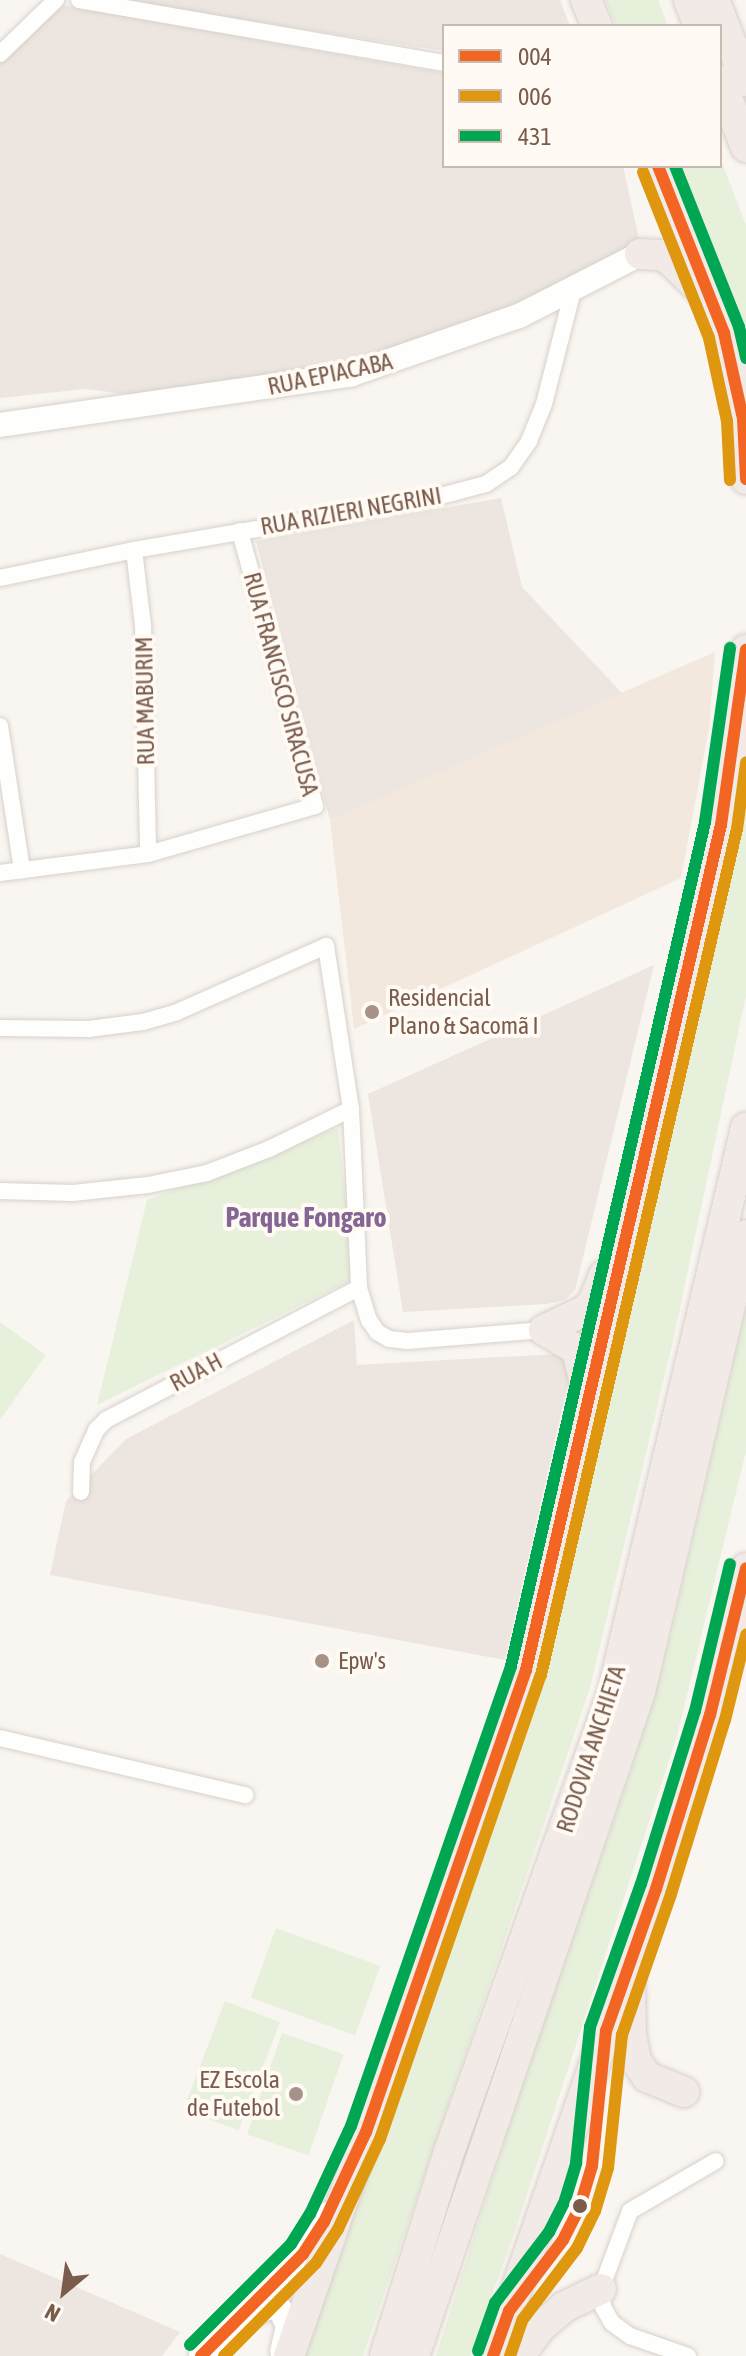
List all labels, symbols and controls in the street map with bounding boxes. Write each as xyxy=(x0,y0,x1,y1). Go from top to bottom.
legend xyxy=(442,24,722,168)
text: 004 xyxy=(518,43,552,70)
text: 006 xyxy=(518,83,552,110)
text: 431 xyxy=(518,123,552,150)
street label: RUA EPIACABA xyxy=(265,347,395,401)
street label: RUA RIZIERI NEGRINI xyxy=(258,481,444,541)
street label: RUA FRANCISCO SIRACUSA xyxy=(237,569,325,799)
street label: RUA MABURIM xyxy=(129,636,161,766)
place label: Residencial Plano & Sacomã I xyxy=(388,984,539,1040)
marker: Residencial Plano & Sacomã I xyxy=(363,1003,381,1021)
district label: Parque Fongaro xyxy=(225,1200,387,1234)
street label: RUA H xyxy=(165,1346,227,1398)
place label: Epw's xyxy=(338,1647,386,1675)
marker: Epw's xyxy=(313,1652,331,1670)
street label: RODOVIA ANCHIETA xyxy=(550,1662,632,1836)
place label: EZ Escola de Futebol xyxy=(187,2066,280,2122)
marker: EZ Escola de Futebol xyxy=(287,2085,305,2103)
unlabelled marker xyxy=(572,2198,588,2214)
north arrow xyxy=(24,2252,104,2332)
text: N xyxy=(40,2298,64,2328)

